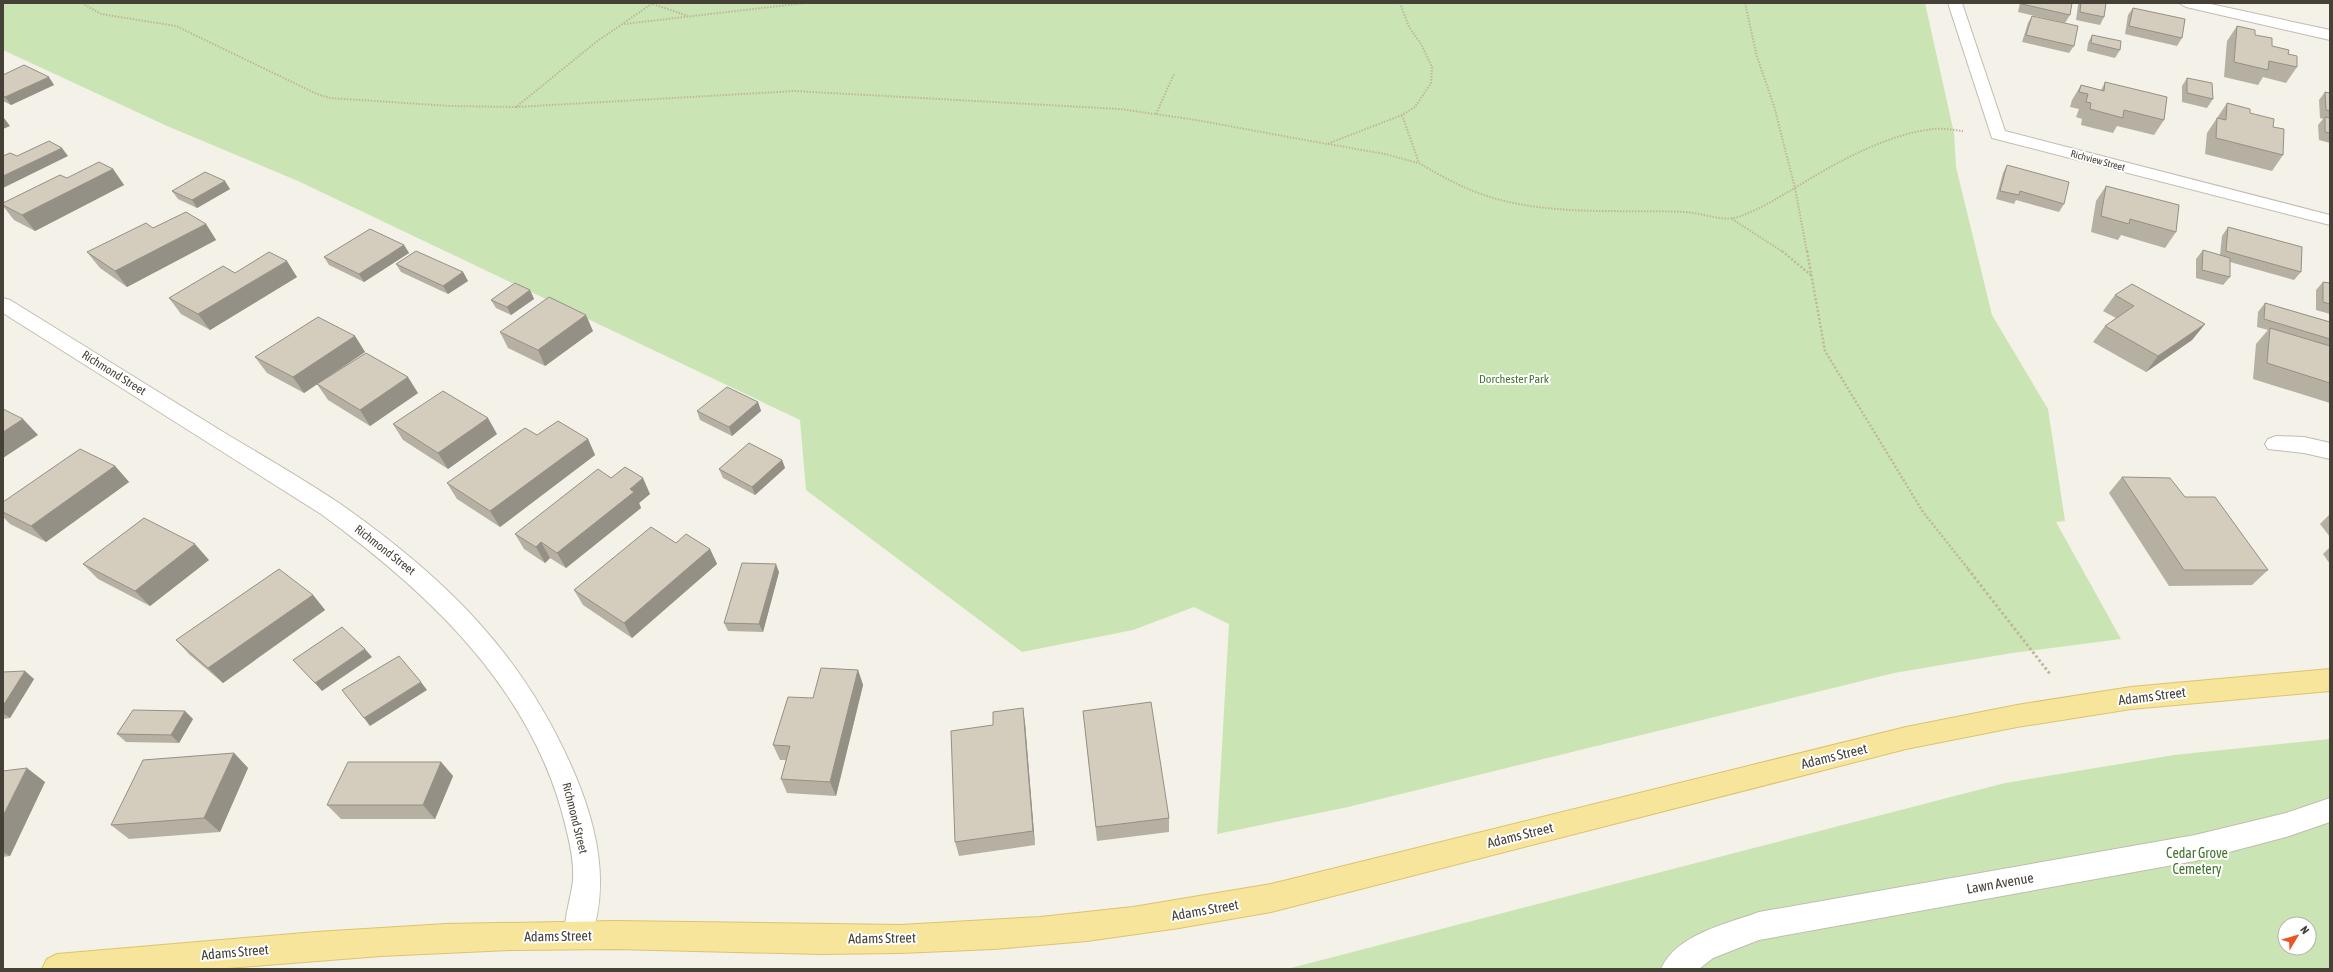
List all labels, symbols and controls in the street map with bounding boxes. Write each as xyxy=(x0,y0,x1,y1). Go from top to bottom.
street label: Richview Street xyxy=(2069,148,2126,173)
street label: Richmond Street xyxy=(79,348,149,399)
park label: Dorchester Park xyxy=(1479,372,1550,386)
street label: Richmond Street xyxy=(352,522,418,578)
street label: Adams Street xyxy=(2117,684,2187,708)
street label: Adams Street xyxy=(1799,740,1869,772)
street label: Richmond Street xyxy=(559,781,591,856)
street label: Adams Street xyxy=(1485,819,1555,851)
park label: Cedar Grove Cemetery xyxy=(2166,845,2228,877)
street label: Lawn Avenue xyxy=(1965,869,2035,897)
street label: Adams Street xyxy=(1170,896,1240,924)
north arrow xyxy=(2277,916,2317,956)
text: N xyxy=(2298,924,2312,936)
street label: Adams Street xyxy=(524,927,592,945)
street label: Adams Street xyxy=(848,929,916,947)
street label: Adams Street xyxy=(201,941,269,963)

